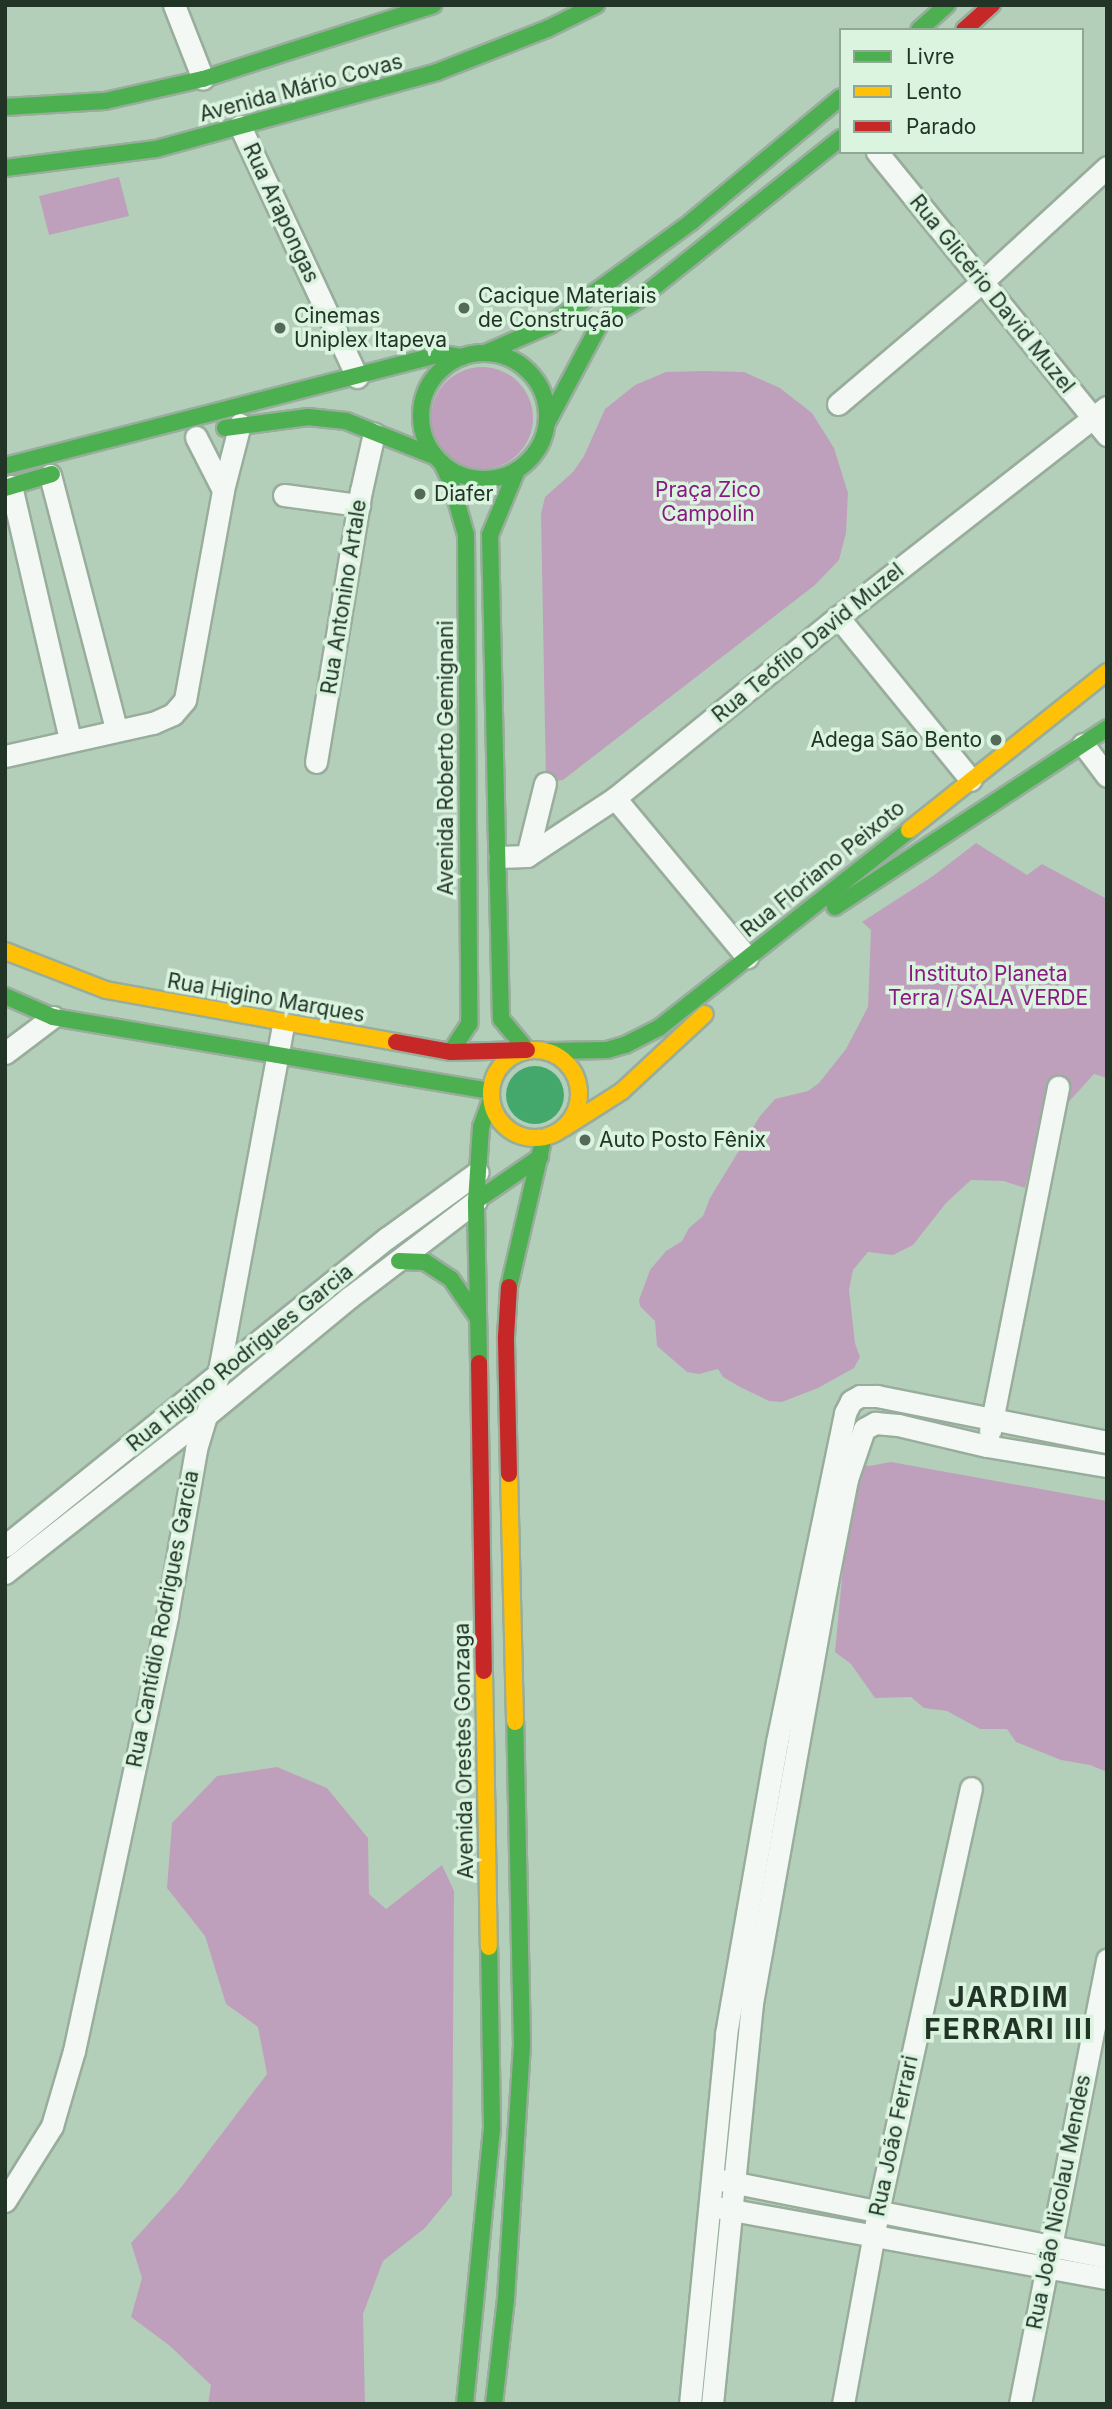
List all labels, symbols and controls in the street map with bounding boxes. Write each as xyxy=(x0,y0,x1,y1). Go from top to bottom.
legend xyxy=(839,28,1084,154)
text: Livre xyxy=(906,44,955,69)
street label: Avenida Mário Covas xyxy=(197,49,405,127)
text: Lento xyxy=(906,79,962,104)
text: Parado xyxy=(906,114,976,139)
street label: Rua Arapongas xyxy=(238,139,324,287)
street label: Rua Glicério David Muzel xyxy=(904,190,1080,398)
place label: Cacique Materiais de Construção xyxy=(478,283,657,333)
marker: Cacique Materiais de Construção xyxy=(456,300,472,316)
place label: Cinemas Uniplex Itapeva xyxy=(294,303,447,353)
marker: Cinemas Uniplex Itapeva xyxy=(272,320,288,336)
park label: Praça Zico Campolin xyxy=(655,477,761,527)
place label: Diafer xyxy=(434,481,493,507)
marker: Diafer xyxy=(412,486,428,502)
street label: Rua Antonino Artale xyxy=(316,498,372,696)
street label: Rua Teófilo David Muzel xyxy=(707,558,909,728)
street label: Avenida Roberto Gemignani xyxy=(433,620,459,896)
place label: Adega São Bento xyxy=(810,727,982,753)
marker: Adega São Bento xyxy=(988,732,1004,748)
street label: Rua Floriano Peixoto xyxy=(736,795,910,943)
park label: Instituto Planeta Terra / SALA VERDE xyxy=(888,961,1088,1011)
street label: Rua Higino Marques xyxy=(165,968,367,1028)
place label: Auto Posto Fênix xyxy=(599,1127,766,1153)
marker: Auto Posto Fênix xyxy=(577,1132,593,1148)
street label: Rua Higino Rodrigues Garcia xyxy=(122,1259,358,1457)
street label: Rua Cantídio Rodrigues Garcia xyxy=(122,1468,204,1770)
street label: Avenida Orestes Gonzaga xyxy=(449,1623,479,1879)
district label: JARDIM FERRARI III xyxy=(926,1980,1092,2046)
street label: Rua João Ferrari xyxy=(865,2053,923,2219)
street label: Rua João Nicolau Mendes xyxy=(1022,2072,1096,2332)

